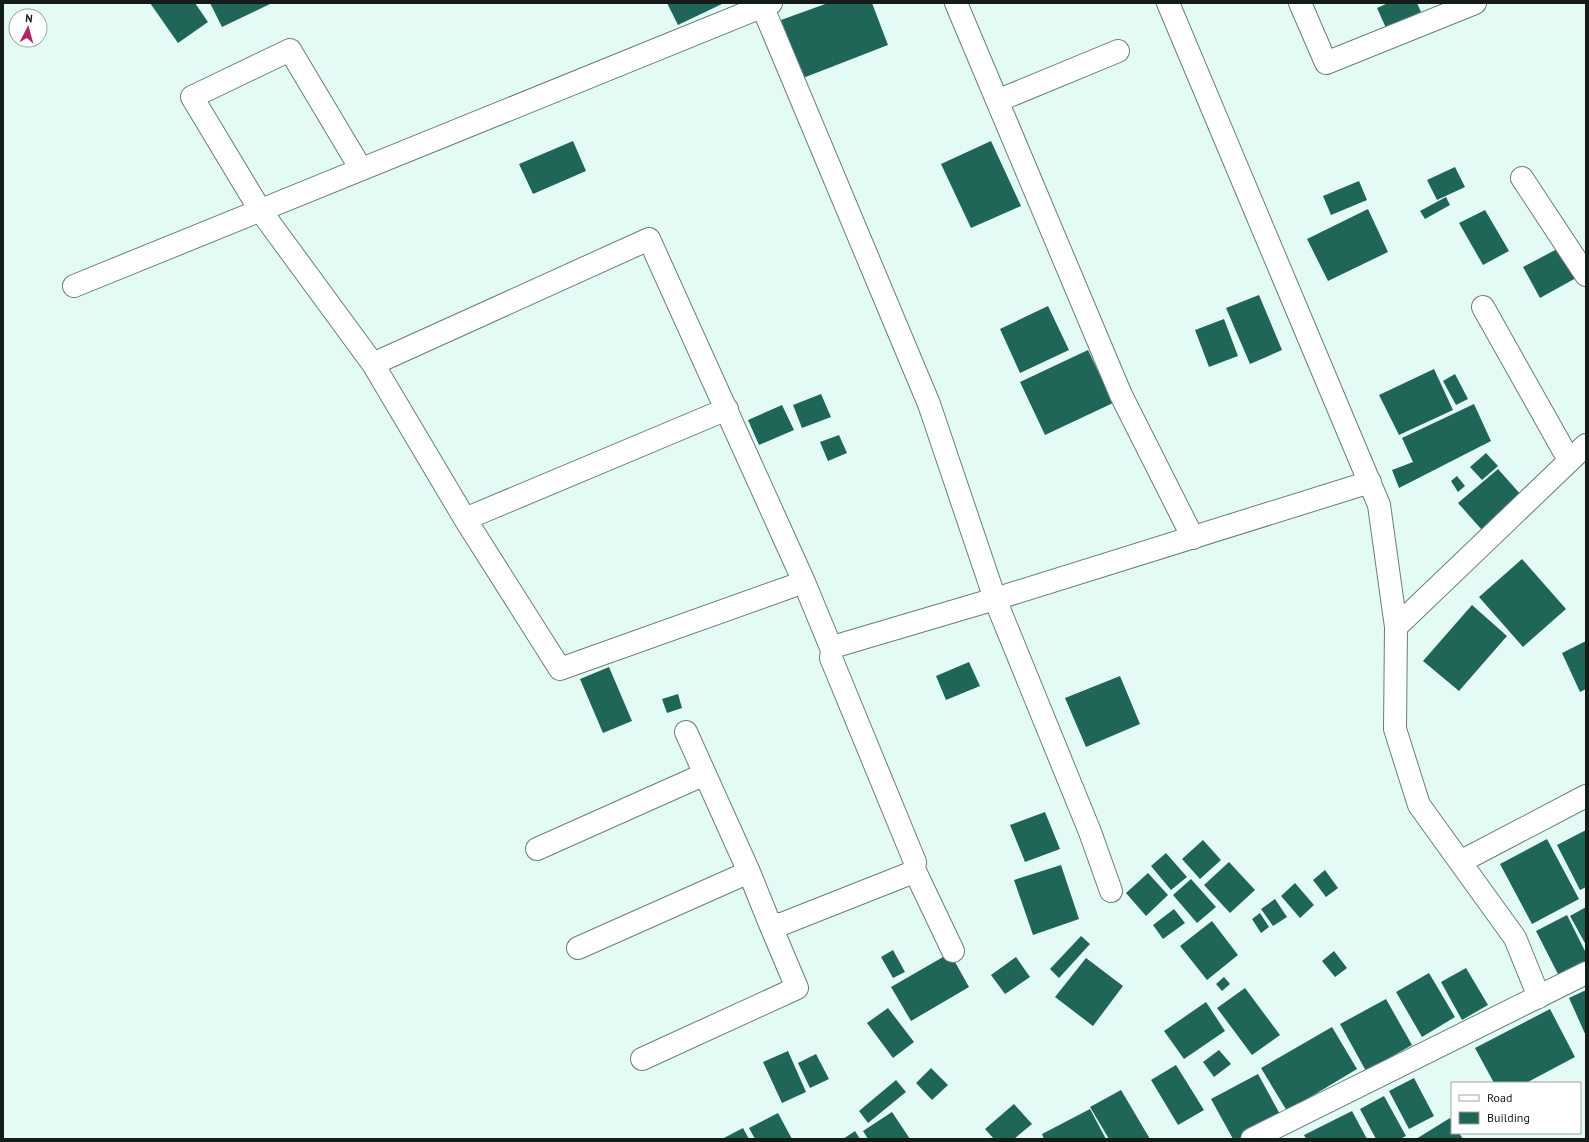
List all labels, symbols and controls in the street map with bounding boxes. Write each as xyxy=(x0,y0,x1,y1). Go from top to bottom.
north arrow xyxy=(8,8,48,48)
text: N xyxy=(25,11,33,25)
legend xyxy=(1451,1082,1581,1134)
text: Road xyxy=(1487,1090,1512,1105)
text: Building xyxy=(1487,1110,1530,1125)

